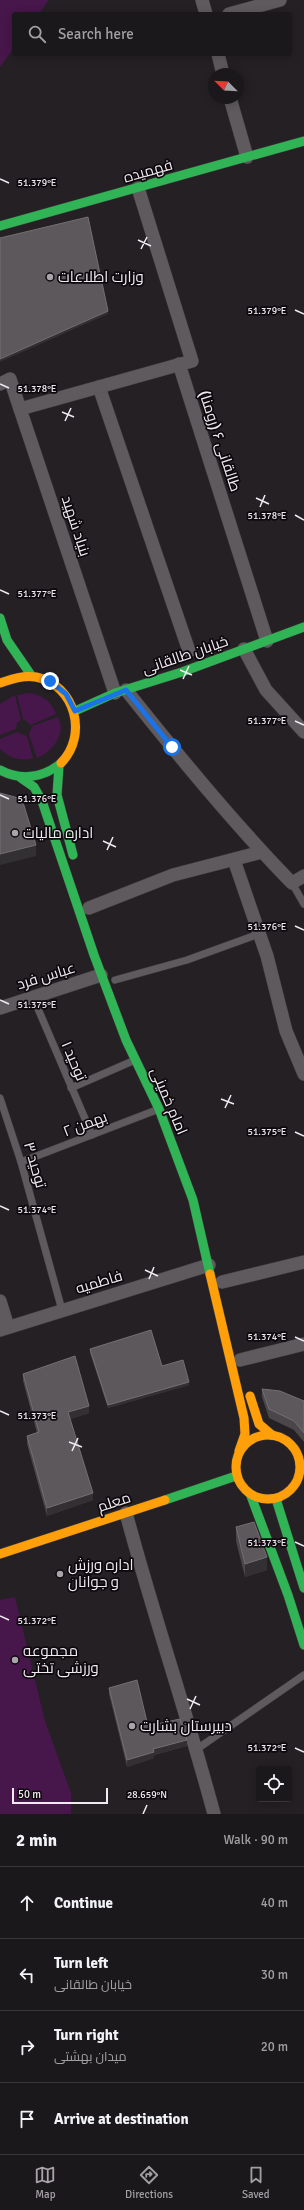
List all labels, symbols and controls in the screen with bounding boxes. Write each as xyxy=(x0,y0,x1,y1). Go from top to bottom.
search box xyxy=(12,12,292,56)
icon: search xyxy=(26,23,48,45)
text: Search here xyxy=(58,25,134,43)
north arrow xyxy=(208,68,244,104)
street label: فهمیده xyxy=(121,155,175,188)
text: 51.379°E xyxy=(18,177,57,189)
place label: وزارت اطلاعات xyxy=(58,268,144,286)
marker: وزارت اطلاعات xyxy=(45,272,55,282)
text: 51.379°E xyxy=(248,305,287,317)
text: 51.378°E xyxy=(18,383,57,395)
street label: طالقانی ۶ (رومنا) xyxy=(194,388,245,494)
street label: بنیاد شهید xyxy=(57,493,94,559)
text: 51.378°E xyxy=(248,510,287,522)
text: 51.377°E xyxy=(18,588,57,600)
street label: خیابان طالقانی xyxy=(140,632,231,679)
route end xyxy=(41,672,59,690)
text: 51.377°E xyxy=(248,715,287,727)
route start xyxy=(163,738,181,756)
text: 51.376°E xyxy=(18,793,57,805)
place label: اداره مالیات xyxy=(23,824,93,842)
marker: اداره مالیات xyxy=(10,828,20,838)
text: 51.376°E xyxy=(248,921,287,933)
street label: عباس فرد xyxy=(15,959,78,994)
text: 51.375°E xyxy=(18,999,57,1011)
street label: توحید ۱ xyxy=(58,1038,90,1084)
street label: امام خمینی xyxy=(146,1065,191,1138)
street label: بهمن ۲ xyxy=(60,1107,110,1142)
text: 51.375°E xyxy=(248,1126,287,1138)
street label: توحید ۳ xyxy=(20,1140,50,1190)
text: 51.374°E xyxy=(18,1204,57,1216)
street label: فاطمیه xyxy=(73,1266,125,1298)
text: 51.374°E xyxy=(248,1331,287,1343)
text: 51.373°E xyxy=(18,1410,57,1422)
street label: معلم xyxy=(95,1488,133,1517)
text: 51.373°E xyxy=(248,1537,287,1549)
place label: اداره ورزش و جوانان xyxy=(68,1556,134,1592)
marker: اداره ورزش و جوانان xyxy=(55,1569,65,1579)
text: 51.372°E xyxy=(18,1615,57,1627)
place label: مجموعه ورزشی تختی xyxy=(23,1642,99,1678)
marker: مجموعه ورزشی تختی xyxy=(10,1655,20,1665)
place label: دبیرستان بشارت xyxy=(140,1717,232,1736)
marker: دبیرستان بشارت xyxy=(127,1721,137,1731)
text: 51.372°E xyxy=(248,1742,287,1754)
map controls xyxy=(256,1766,292,1802)
button: locate xyxy=(256,1766,292,1802)
scale bar xyxy=(12,1786,108,1805)
text: 50 m xyxy=(18,1788,41,1801)
text: 28.659°N xyxy=(127,1789,167,1801)
text: 2 min xyxy=(16,1830,57,1851)
text: Walk · 90 m xyxy=(224,1832,288,1848)
icon: ahead xyxy=(16,1892,38,1914)
text: Continue xyxy=(54,1894,113,1912)
text: 40 m xyxy=(261,1895,288,1911)
text: Turn left xyxy=(54,1954,108,1972)
icon: left xyxy=(16,1964,38,1986)
text: 30 m xyxy=(261,1967,288,1983)
text: خیابان طالقانی xyxy=(54,1977,132,1993)
text: Turn right xyxy=(54,2026,119,2044)
icon: right xyxy=(16,2036,38,2058)
text: 20 m xyxy=(261,2039,288,2055)
text: میدان بهشتی xyxy=(54,2049,127,2065)
icon: arrive xyxy=(16,2108,38,2130)
text: Arrive at destination xyxy=(54,2110,189,2128)
tab: Map xyxy=(34,2164,56,2201)
tab: Directions xyxy=(125,2164,173,2201)
tab: Saved xyxy=(242,2164,270,2201)

